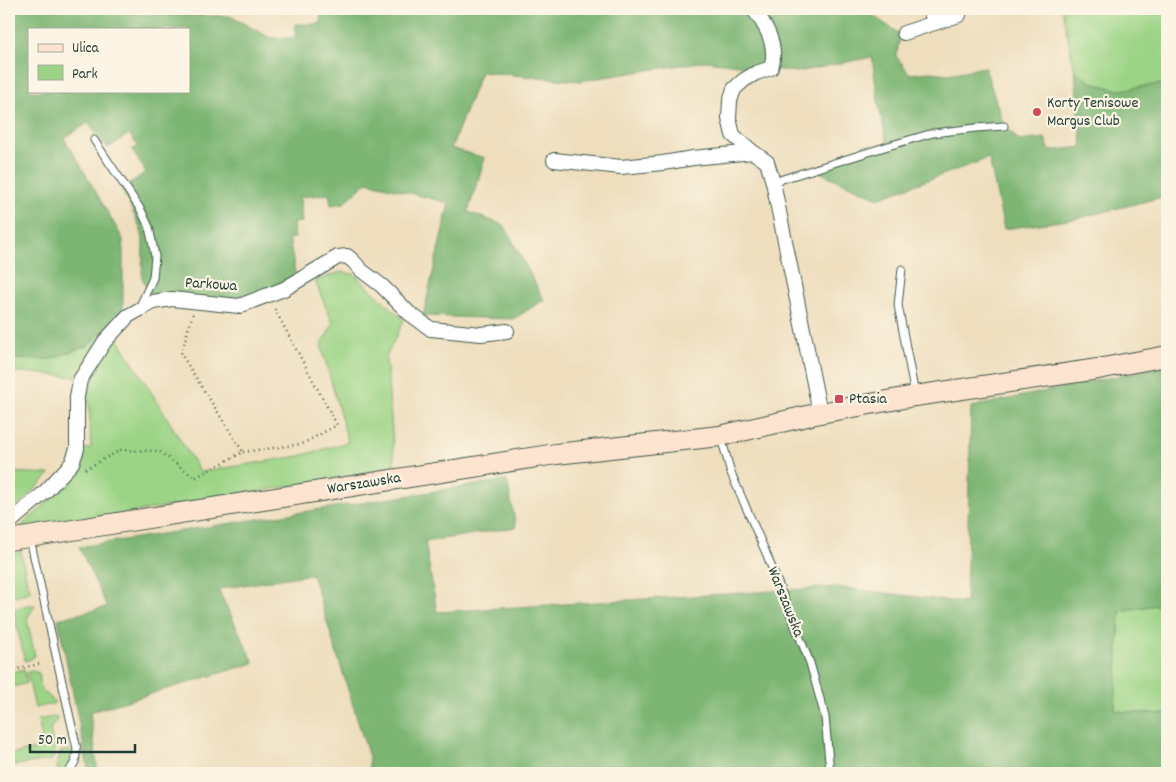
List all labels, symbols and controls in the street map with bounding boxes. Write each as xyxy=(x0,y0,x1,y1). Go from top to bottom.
legend xyxy=(28,28,190,92)
text: Ulica xyxy=(72,38,100,60)
text: Park xyxy=(72,64,98,86)
place label: Korty Tenisowe Margus Club xyxy=(1047,92,1138,133)
marker: Korty Tenisowe Margus Club xyxy=(1031,106,1043,118)
street label: Parkowa xyxy=(184,272,238,298)
place label: Ptasia xyxy=(849,388,887,411)
marker: Ptasia xyxy=(833,393,845,405)
street label: Warszawska xyxy=(326,467,403,501)
street label: Warszawska xyxy=(760,563,810,641)
scale bar xyxy=(30,722,135,754)
text: 50 m xyxy=(38,730,67,752)

